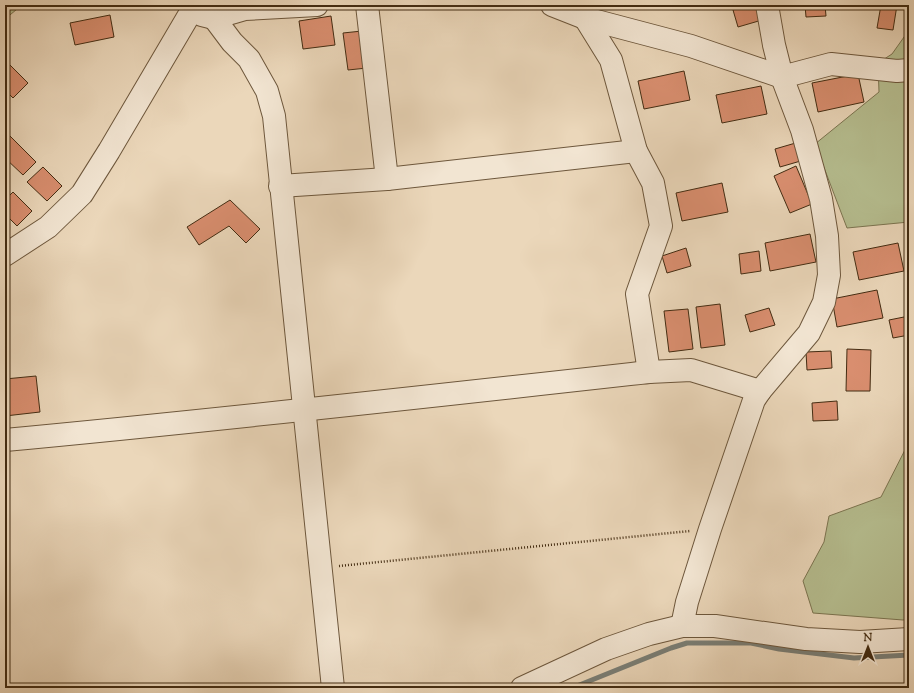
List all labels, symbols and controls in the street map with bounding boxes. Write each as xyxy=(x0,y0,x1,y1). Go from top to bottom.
north arrow xyxy=(848,627,888,667)
text: N xyxy=(863,630,873,646)

